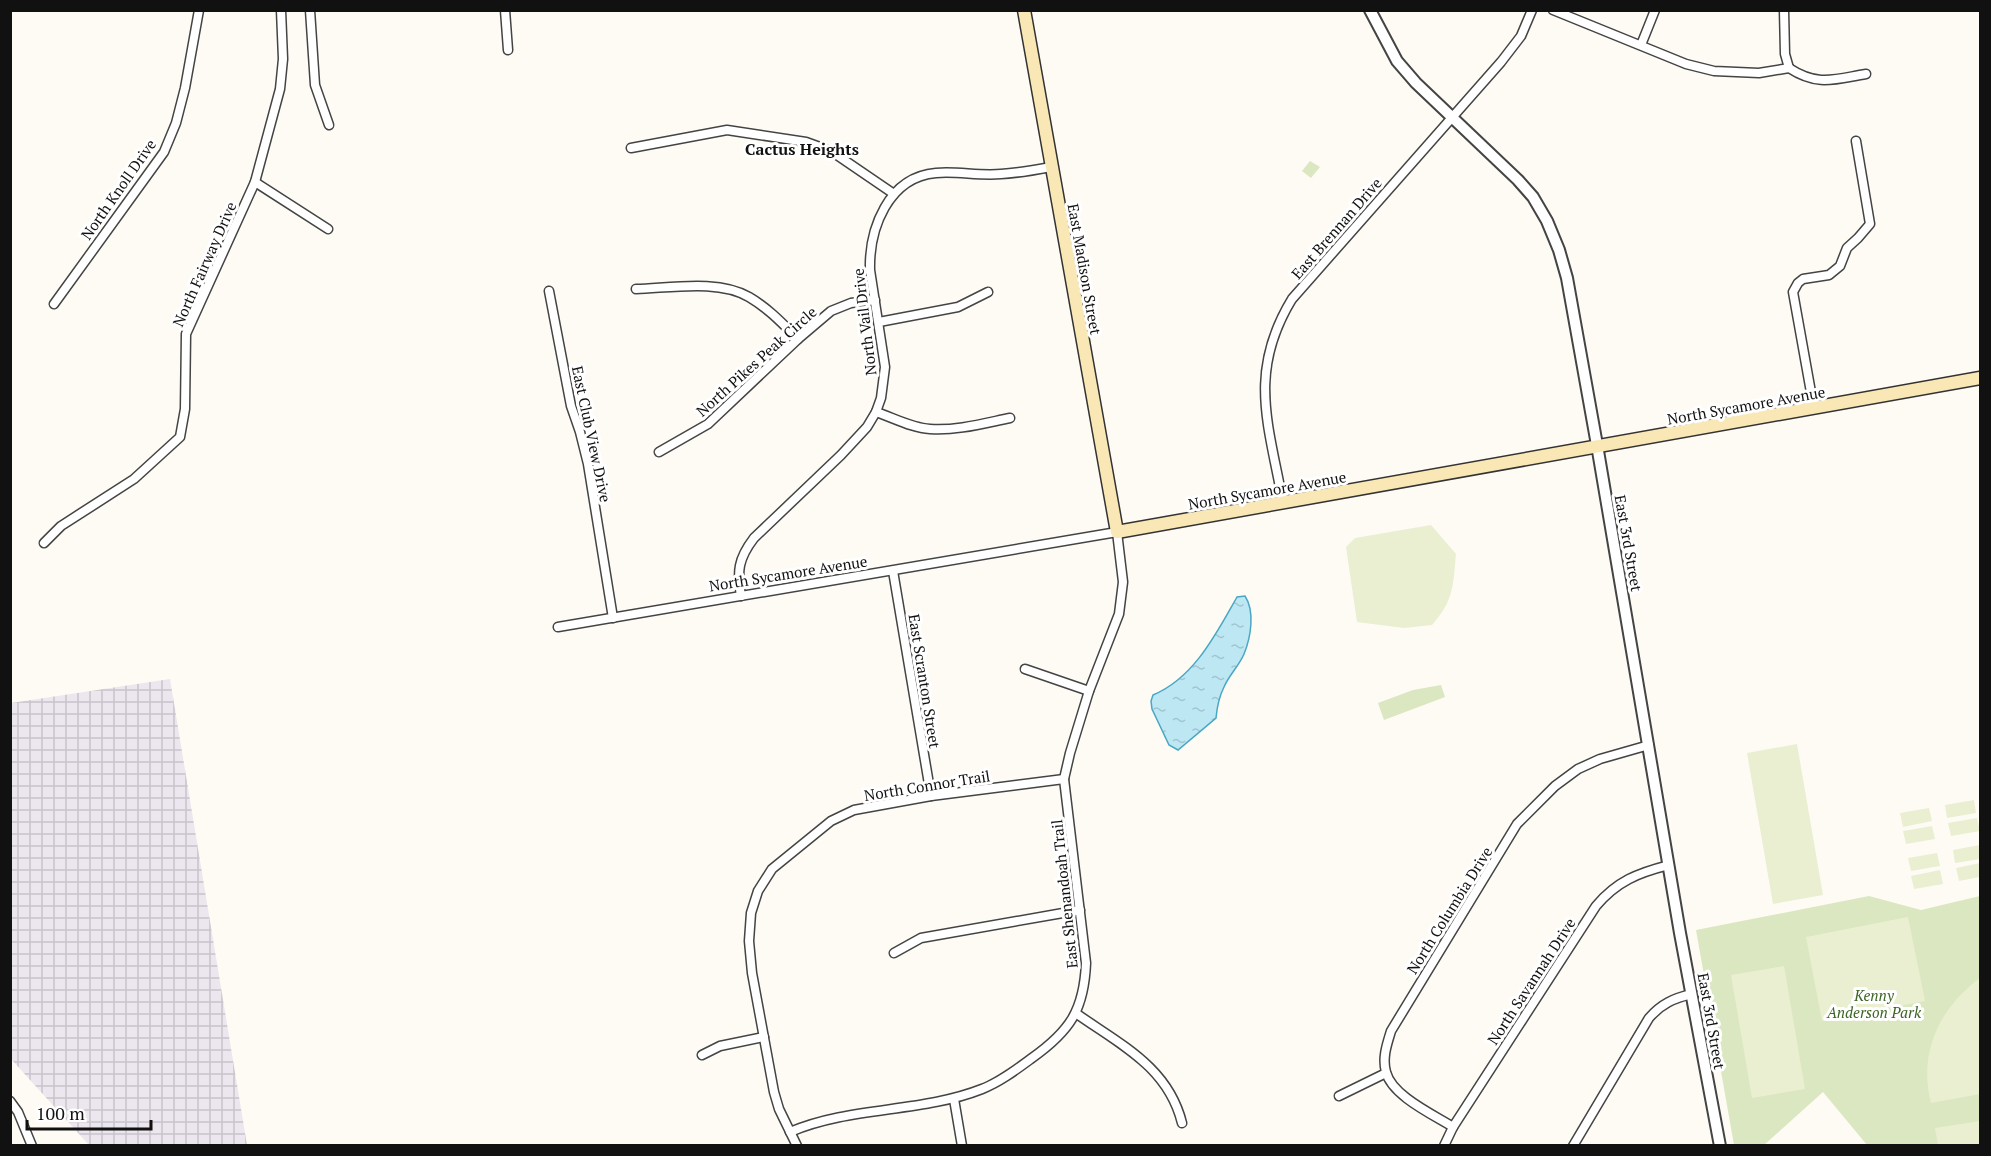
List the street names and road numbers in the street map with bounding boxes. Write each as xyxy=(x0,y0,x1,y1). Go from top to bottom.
street label: North Knoll Drive xyxy=(76,135,160,243)
street label: East Brennan Drive xyxy=(1286,173,1386,283)
street label: North Fairway Drive xyxy=(167,198,241,330)
street label: East Madison Street xyxy=(1064,202,1106,337)
street label: North Vail Drive xyxy=(848,267,880,377)
street label: North Pikes Peak Circle xyxy=(691,301,821,421)
street label: East Club View Drive xyxy=(568,364,616,504)
street label: North Sycamore Avenue xyxy=(1665,381,1827,429)
street label: North Sycamore Avenue xyxy=(1186,466,1348,514)
street label: East 3rd Street xyxy=(1611,493,1647,593)
street label: North Sycamore Avenue xyxy=(707,551,869,595)
street label: East Scranton Street xyxy=(905,612,946,750)
street label: North Connor Trail xyxy=(863,765,991,805)
street label: East Shenandoah Trail xyxy=(1046,819,1082,969)
street label: North Columbia Drive xyxy=(1402,843,1496,977)
street label: North Savannah Drive xyxy=(1482,914,1580,1048)
street label: East 3rd Street xyxy=(1694,971,1730,1071)

